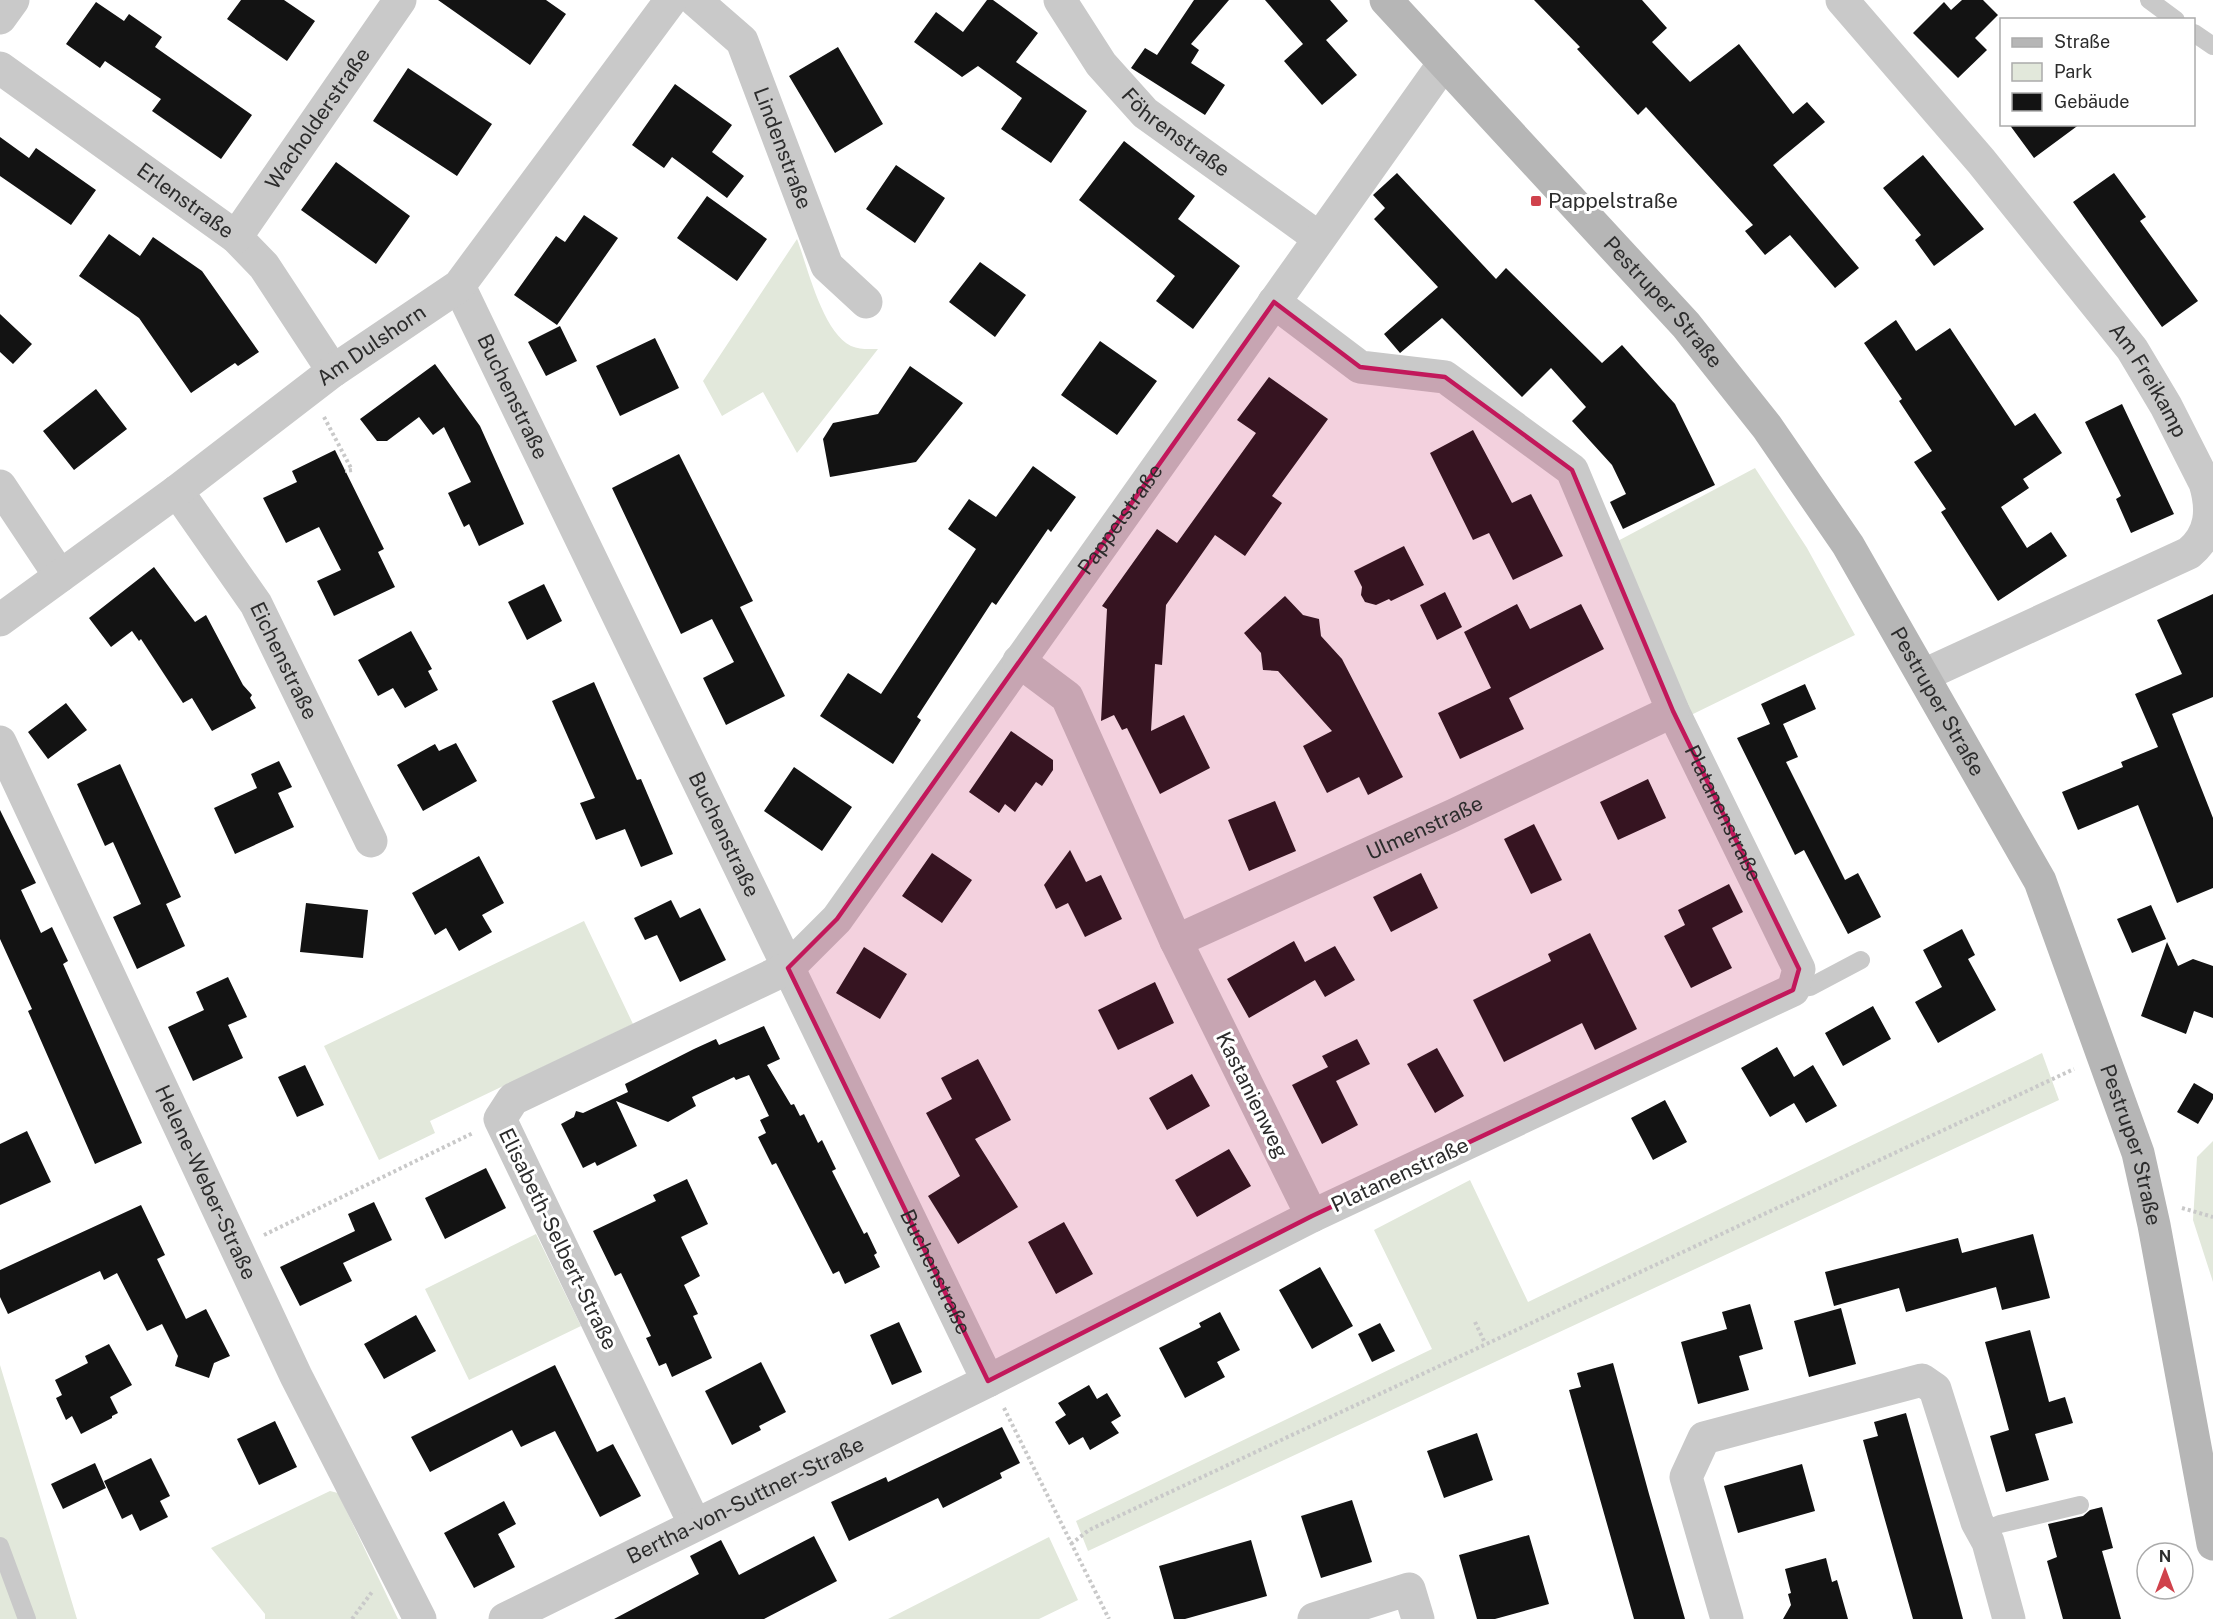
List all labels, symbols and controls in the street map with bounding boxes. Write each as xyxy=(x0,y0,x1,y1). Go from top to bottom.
legend xyxy=(2000,18,2195,126)
text: Straße xyxy=(2054,31,2110,52)
street label: Wacholderstraße xyxy=(260,43,375,194)
text: Park xyxy=(2054,61,2092,82)
street label: Föhrenstraße xyxy=(1117,83,1235,182)
street label: Lindenstraße xyxy=(749,84,817,213)
text: Gebäude xyxy=(2054,91,2129,112)
street label: Erlenstraße xyxy=(132,157,239,243)
place label: Pappelstraße xyxy=(1548,188,1678,213)
marker: Pappelstraße xyxy=(1529,194,1543,208)
street label: Pestruper Straße xyxy=(1598,231,1728,373)
street label: Am Dulshorn xyxy=(312,299,430,391)
street label: Am Freikamp xyxy=(2104,318,2193,441)
street label: Buchenstraße xyxy=(472,330,554,463)
street label: Pappelstraße xyxy=(1072,459,1168,579)
street label: Eichenstraße xyxy=(245,598,323,723)
street label: Pestruper Straße xyxy=(1886,622,1990,780)
street label: Platanenstraße xyxy=(1680,741,1767,886)
street label: Buchenstraße xyxy=(684,768,765,901)
street label: Ulmenstraße xyxy=(1362,790,1487,865)
street label: Kastanienweg xyxy=(1211,1027,1294,1162)
street label: Pestruper Straße xyxy=(2095,1061,2167,1228)
street label: Helene-Weber-Straße xyxy=(150,1081,262,1283)
street label: Elisabeth-Selbert-Straße xyxy=(494,1124,623,1354)
street label: Platanenstraße xyxy=(1327,1132,1473,1217)
street label: Buchenstraße xyxy=(895,1205,977,1338)
street label: Bertha-von-Suttner-Straße xyxy=(623,1431,868,1569)
north arrow xyxy=(2135,1541,2195,1601)
text: N xyxy=(2159,1547,2171,1566)

